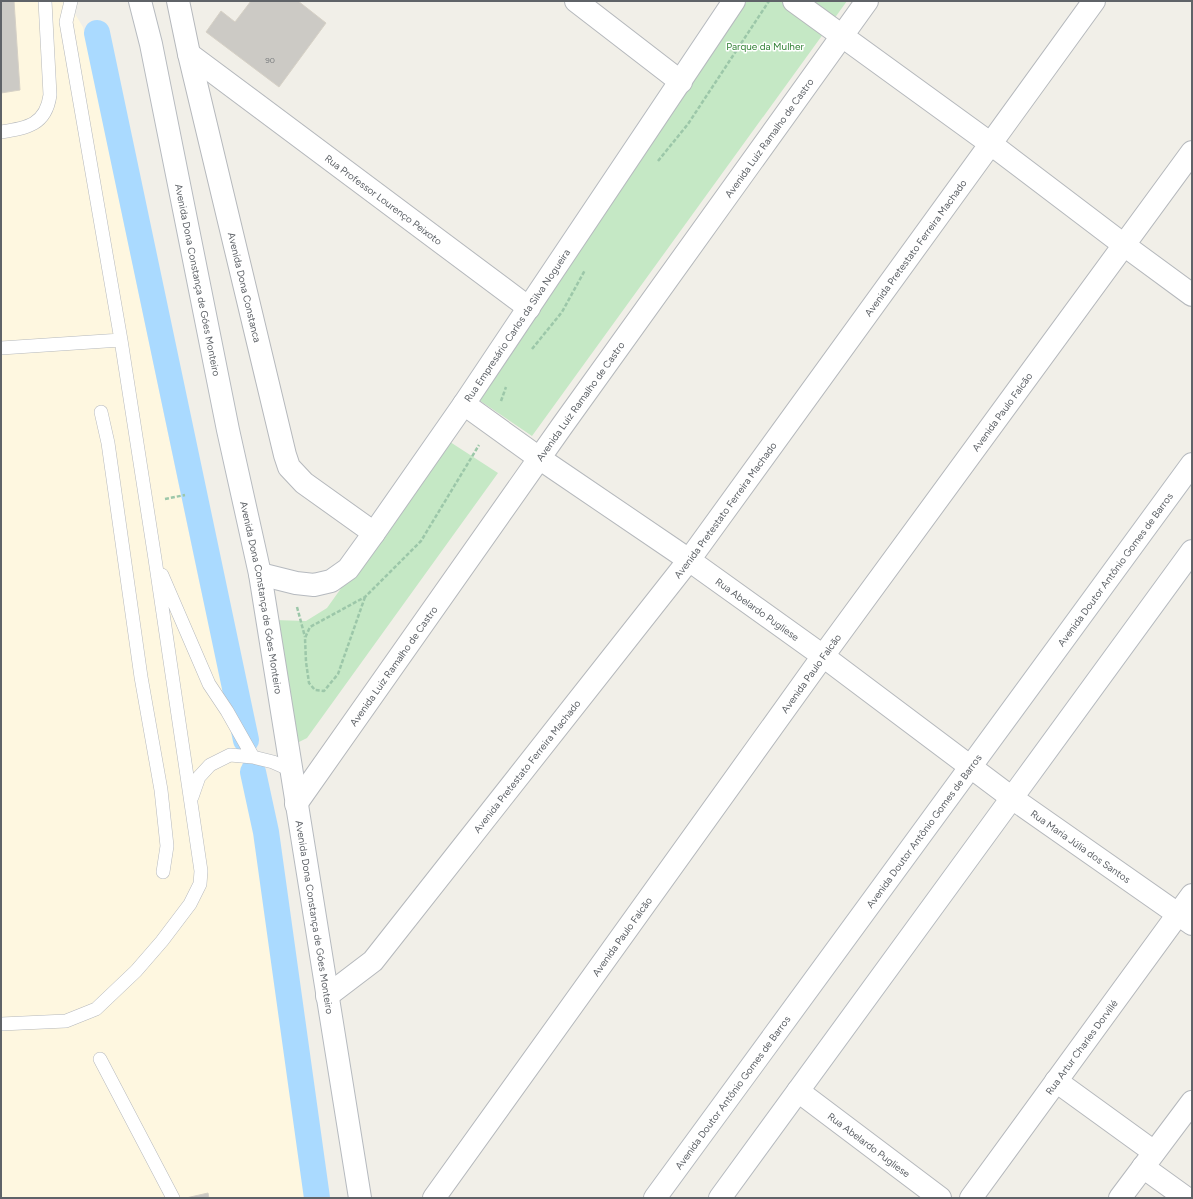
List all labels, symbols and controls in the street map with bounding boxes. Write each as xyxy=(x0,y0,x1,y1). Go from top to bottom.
park label: Parque da Mulher xyxy=(726,40,804,53)
house number: 90 xyxy=(265,55,275,65)
street label: Avenida Luiz Ramalho de Castro xyxy=(722,75,816,200)
street label: Rua Professor Lourenço Peixoto xyxy=(323,151,445,248)
street label: Avenida Pretestato Ferreira Machado xyxy=(861,177,969,319)
street label: Avenida Dona Constança de Góes Monteiro xyxy=(173,183,224,377)
street label: Avenida Dona Constanca xyxy=(225,231,264,344)
street label: Rua Empresário Carlos da Silva Nogueira xyxy=(461,246,573,404)
street label: Avenida Luiz Ramalho de Castro xyxy=(533,339,627,463)
street label: Avenida Paulo Falcão xyxy=(969,370,1035,454)
street label: Avenida Pretestato Ferreira Machado xyxy=(671,439,779,581)
street label: Avenida Doutor Antônio Gomes de Barros xyxy=(1054,490,1176,649)
street label: Avenida Dona Constança de Góes Monteiro xyxy=(238,500,286,695)
street label: Rua Abelardo Pugliese xyxy=(713,575,802,644)
street label: Avenida Luiz Ramalho de Castro xyxy=(346,603,440,728)
street label: Avenida Paulo Falcão xyxy=(778,631,844,715)
street label: Avenida Pretestato Ferreira Machado xyxy=(470,697,583,835)
street label: Avenida Doutor Antônio Gomes de Barros xyxy=(863,751,984,910)
street label: Rua Maria Júlia dos Santos xyxy=(1028,807,1134,886)
street label: Avenida Dona Constança de Góes Monteiro xyxy=(293,819,337,1015)
street label: Avenida Paulo Falcão xyxy=(589,894,655,979)
street label: Rua Artur Charles Dorvillé xyxy=(1042,996,1120,1097)
street label: Avenida Doutor Antônio Gomes de Barros xyxy=(672,1013,793,1172)
street label: Rua Abelardo Pugliese xyxy=(825,1109,913,1180)

